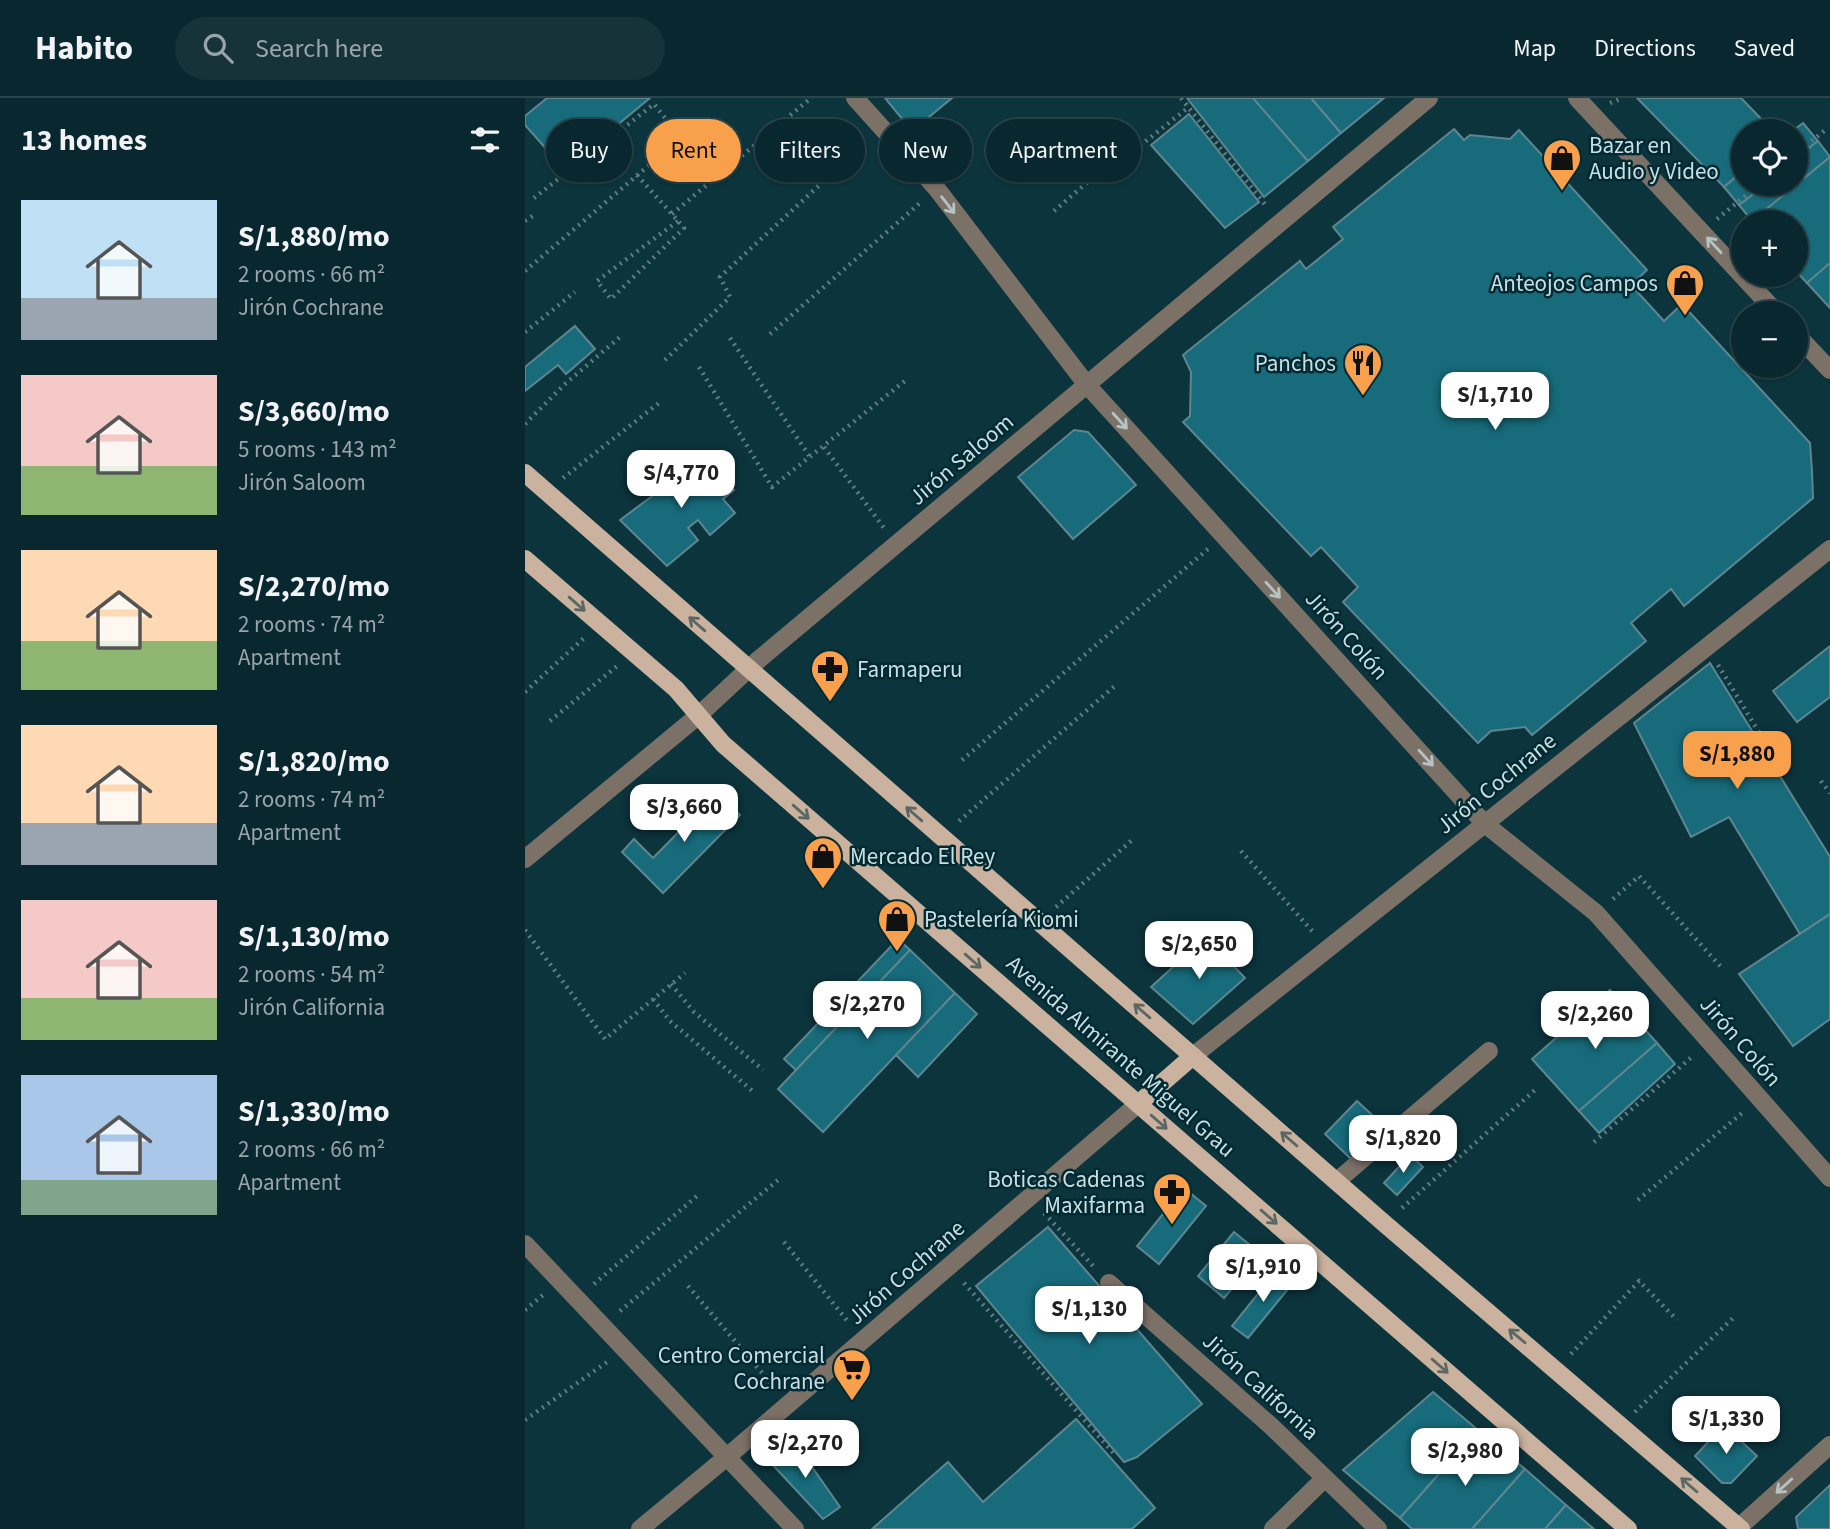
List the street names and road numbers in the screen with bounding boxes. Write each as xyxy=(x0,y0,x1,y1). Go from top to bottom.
street label: Jirón Saloom xyxy=(902,406,1021,513)
street label: Jirón Colón xyxy=(1297,583,1396,687)
street label: Jirón Cochrane xyxy=(1429,725,1563,842)
street label: Avenida Almirante Miguel Grau xyxy=(999,948,1242,1165)
street label: Jirón Colón xyxy=(1692,989,1789,1094)
street label: Jirón Cochrane xyxy=(841,1212,972,1333)
street label: Jirón California xyxy=(1195,1325,1326,1448)

